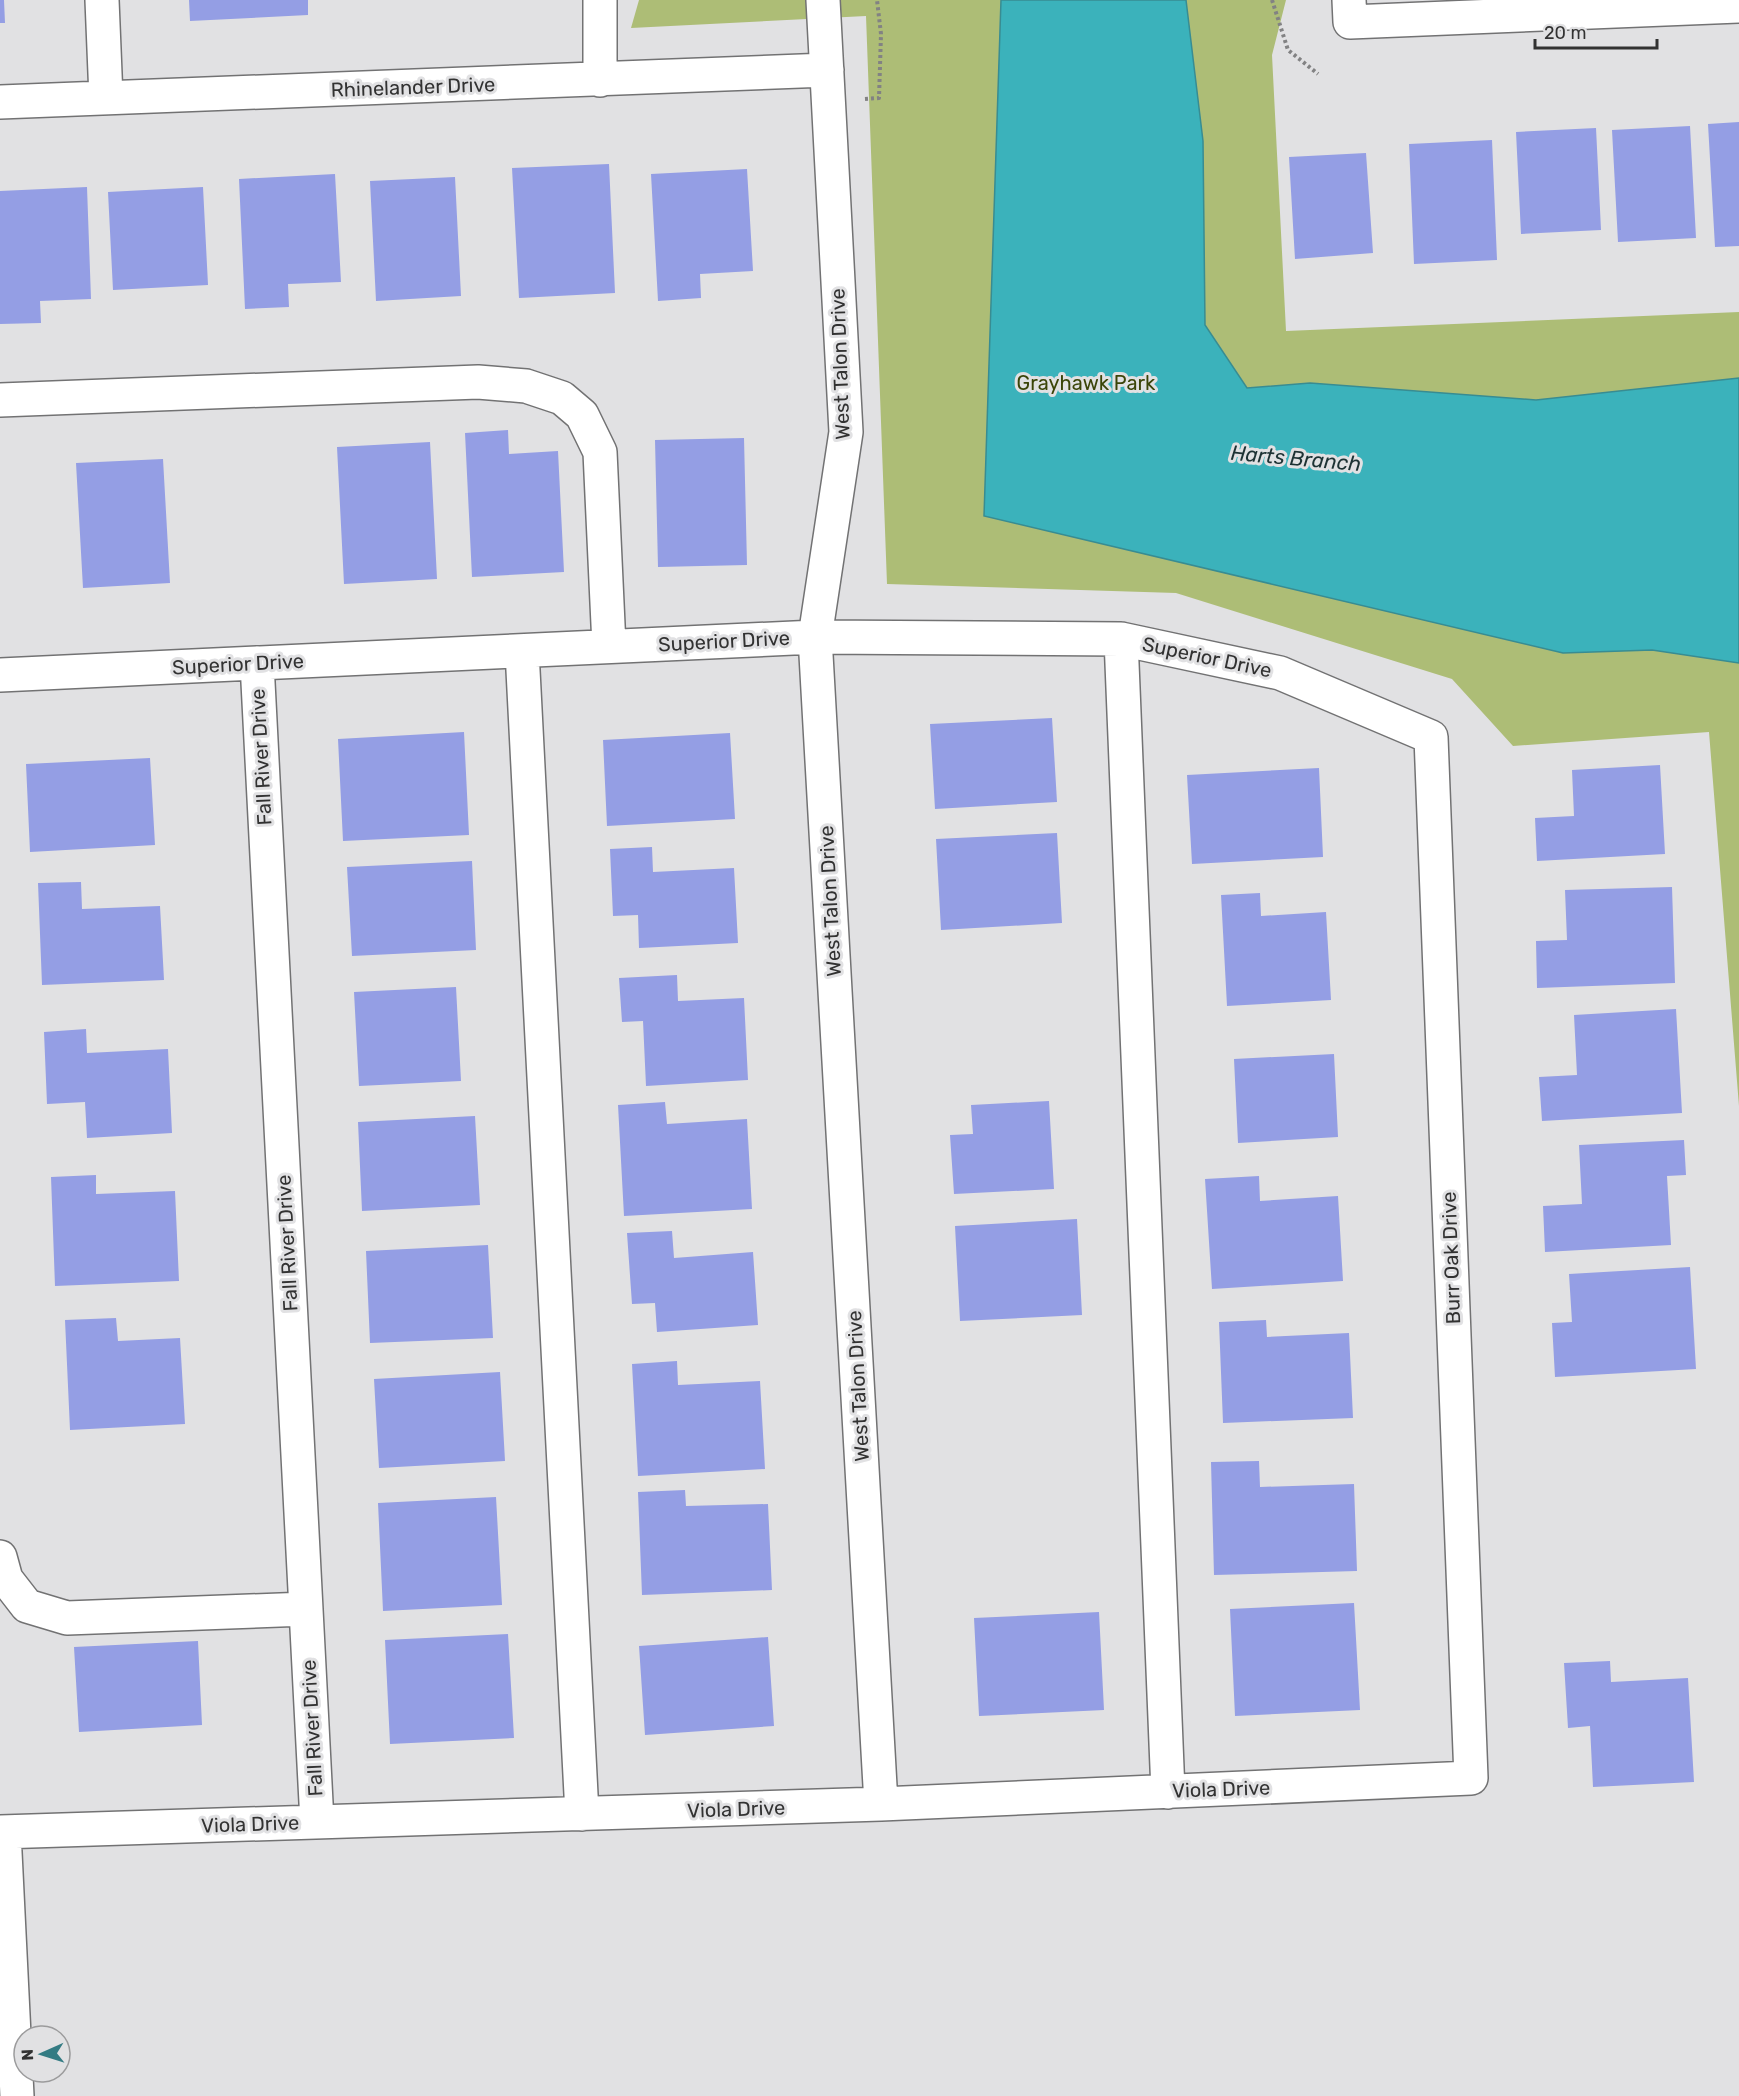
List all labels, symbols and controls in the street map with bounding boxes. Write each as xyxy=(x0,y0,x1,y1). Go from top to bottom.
scale bar xyxy=(1535,12,1656,50)
text: 20 m xyxy=(1544,22,1586,44)
street label: Rhinelander Drive xyxy=(330,72,496,102)
street label: West Talon Drive xyxy=(825,288,855,440)
park label: Grayhawk Park xyxy=(1017,371,1156,395)
water label: Harts Branch xyxy=(1230,440,1362,476)
street label: Superior Drive xyxy=(658,626,790,656)
street label: Superior Drive xyxy=(1140,632,1274,682)
street label: Superior Drive xyxy=(172,649,304,679)
street label: Fall River Drive xyxy=(245,688,277,826)
street label: West Talon Drive xyxy=(814,825,846,977)
street label: Fall River Drive xyxy=(271,1174,303,1312)
street label: Burr Oak Drive xyxy=(1437,1191,1465,1325)
street label: West Talon Drive xyxy=(842,1310,874,1462)
street label: Fall River Drive xyxy=(296,1659,328,1797)
street label: Viola Drive xyxy=(1171,1775,1271,1803)
street label: Viola Drive xyxy=(686,1795,786,1823)
street label: Viola Drive xyxy=(200,1810,300,1838)
north arrow xyxy=(12,2024,72,2084)
text: N xyxy=(18,2049,37,2061)

